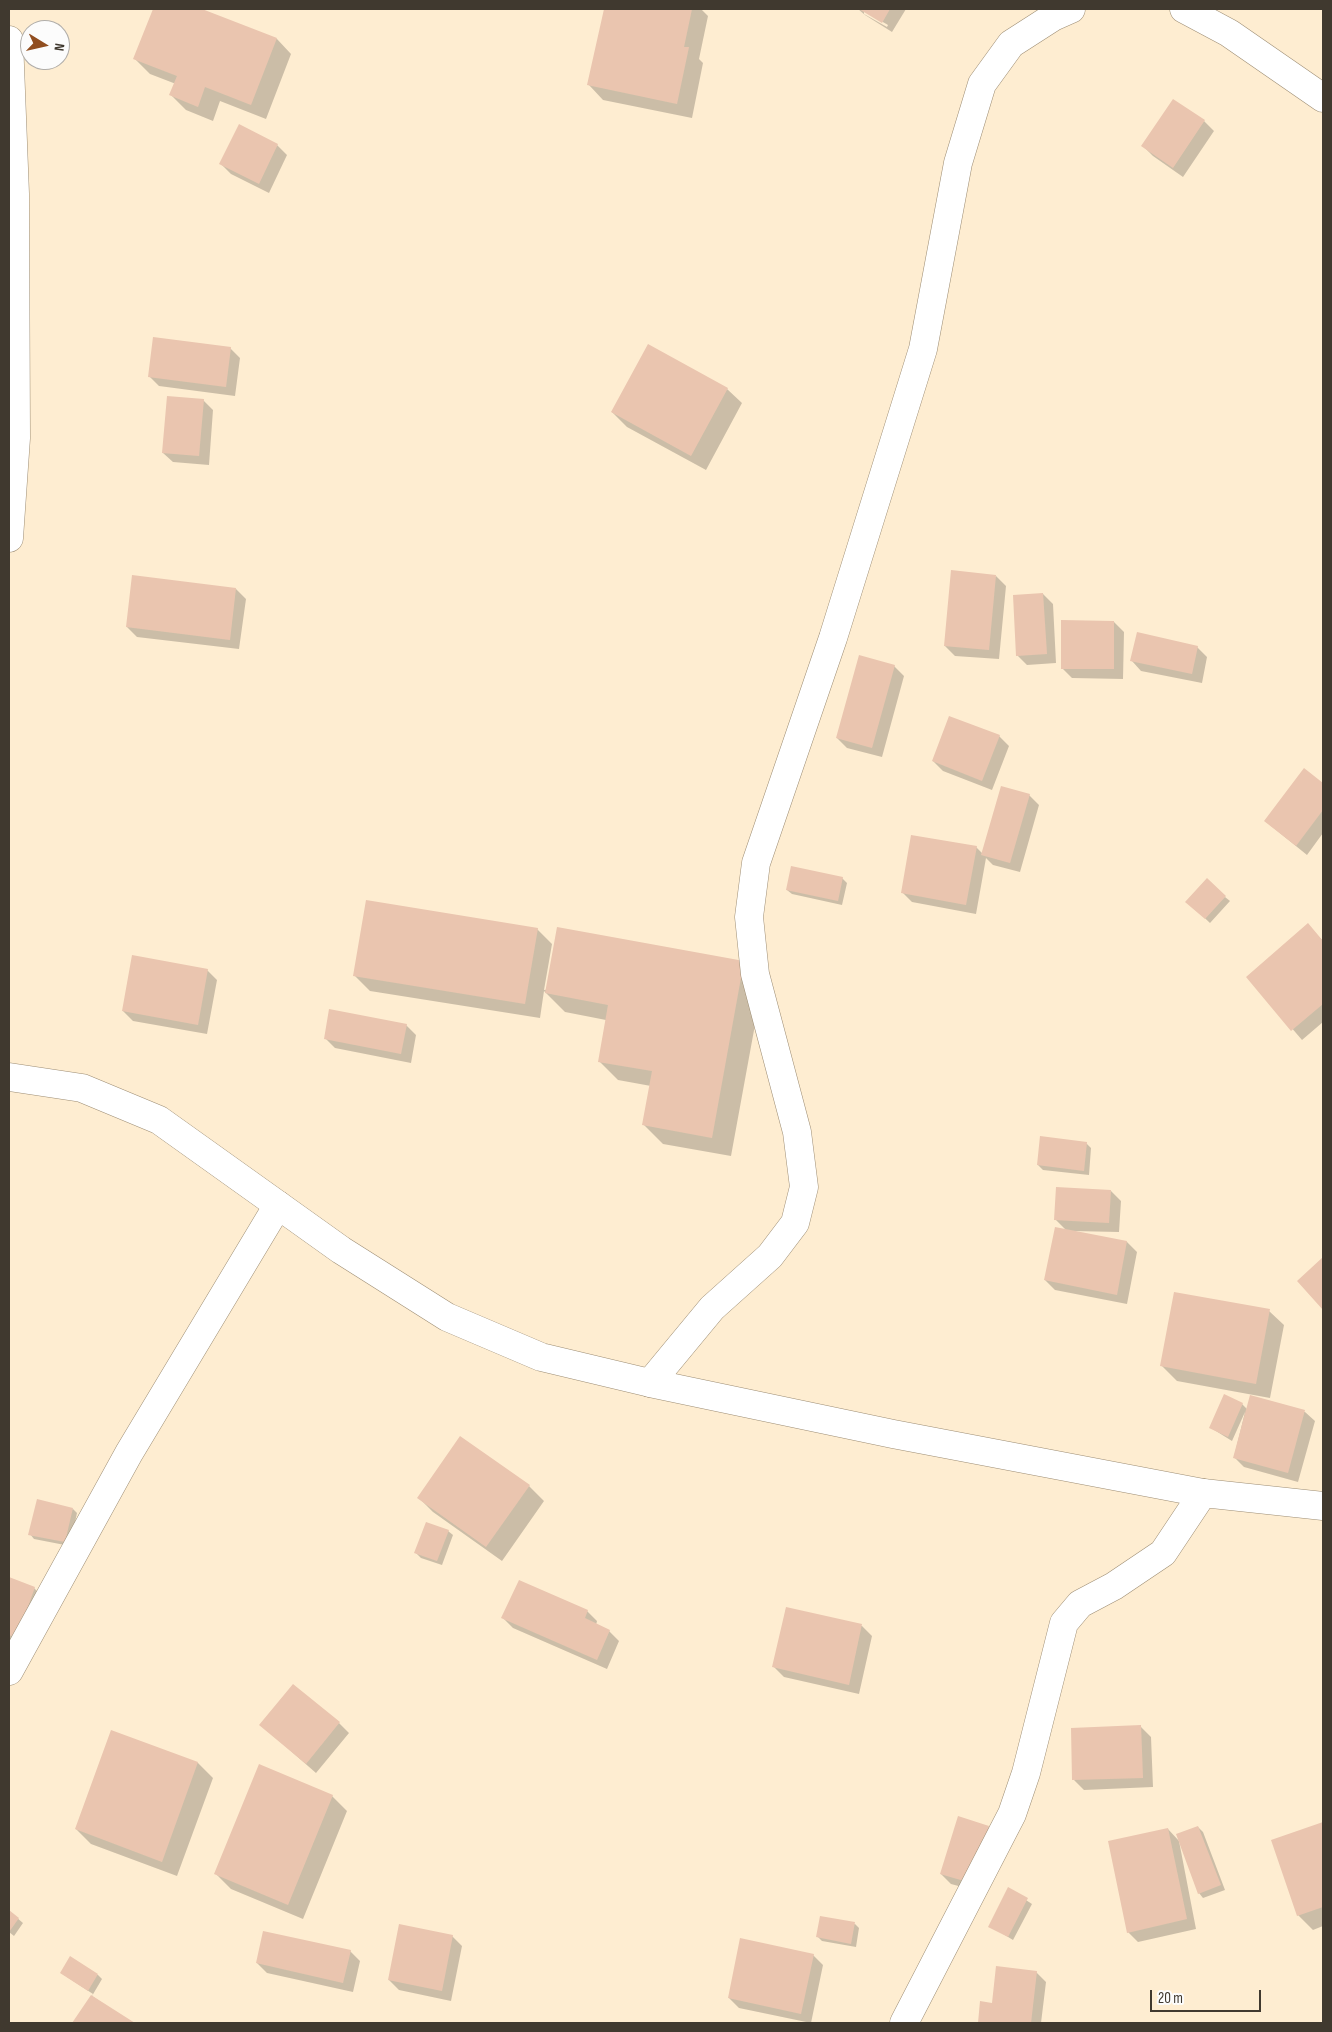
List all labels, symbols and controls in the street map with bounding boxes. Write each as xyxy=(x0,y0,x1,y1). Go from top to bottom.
north arrow xyxy=(20,20,70,70)
text: N xyxy=(50,42,68,52)
scale bar xyxy=(1152,1980,1263,2012)
text: 20 m xyxy=(1158,1989,1183,2008)

